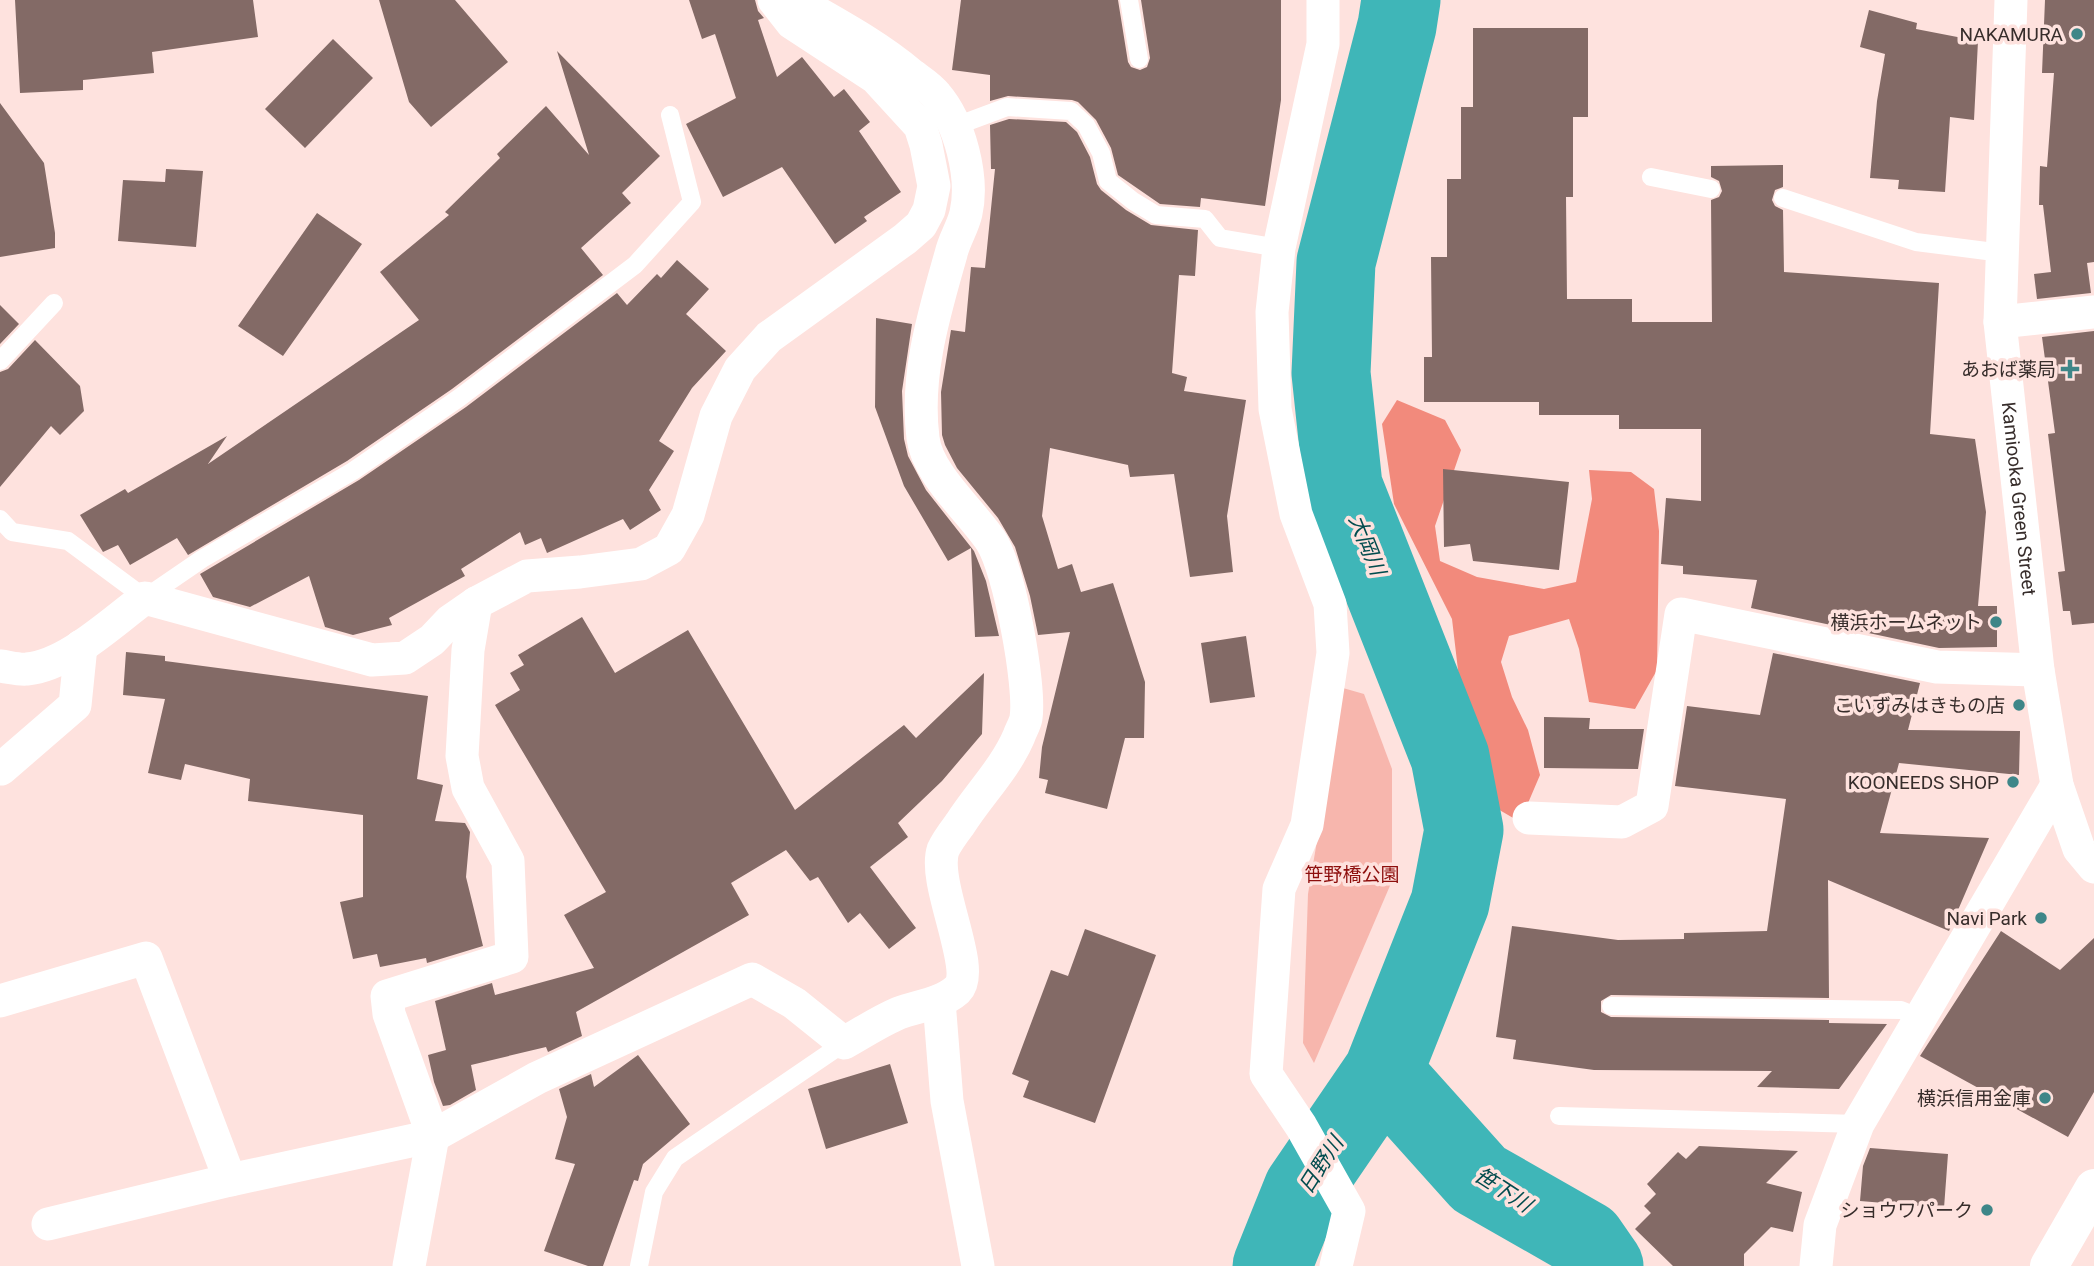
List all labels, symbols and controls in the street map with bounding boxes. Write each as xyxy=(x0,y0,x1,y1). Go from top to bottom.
place label: NAKAMURA xyxy=(1960,23,2064,46)
marker: NAKAMURA xyxy=(2069,26,2085,42)
place label: あおば薬局 xyxy=(1961,358,2056,381)
marker: あおば薬局 xyxy=(2062,361,2078,377)
street label: Kamiooka Green Street xyxy=(1997,401,2041,597)
water label: 大岡川 xyxy=(1344,511,1391,581)
place label: 横浜ホームネット xyxy=(1831,611,1982,634)
marker: 横浜ホームネット xyxy=(1988,614,2004,630)
place label: こいずみはきもの店 xyxy=(1834,694,2005,717)
marker: こいずみはきもの店 xyxy=(2011,697,2027,713)
place label: KOONEEDS SHOP xyxy=(1848,771,1999,794)
marker: KOONEEDS SHOP xyxy=(2005,774,2021,790)
park label: 笹野橋公園 xyxy=(1304,863,1400,886)
place label: Navi Park xyxy=(1946,907,2027,930)
marker: Navi Park xyxy=(2033,910,2049,926)
place label: 横浜信用金庫 xyxy=(1917,1087,2031,1110)
marker: 横浜信用金庫 xyxy=(2037,1090,2053,1106)
water label: 日野川 xyxy=(1294,1130,1349,1198)
water label: 笹下川 xyxy=(1470,1163,1538,1218)
place label: ショウワパーク xyxy=(1840,1199,1973,1222)
marker: ショウワパーク xyxy=(1979,1202,1995,1218)

